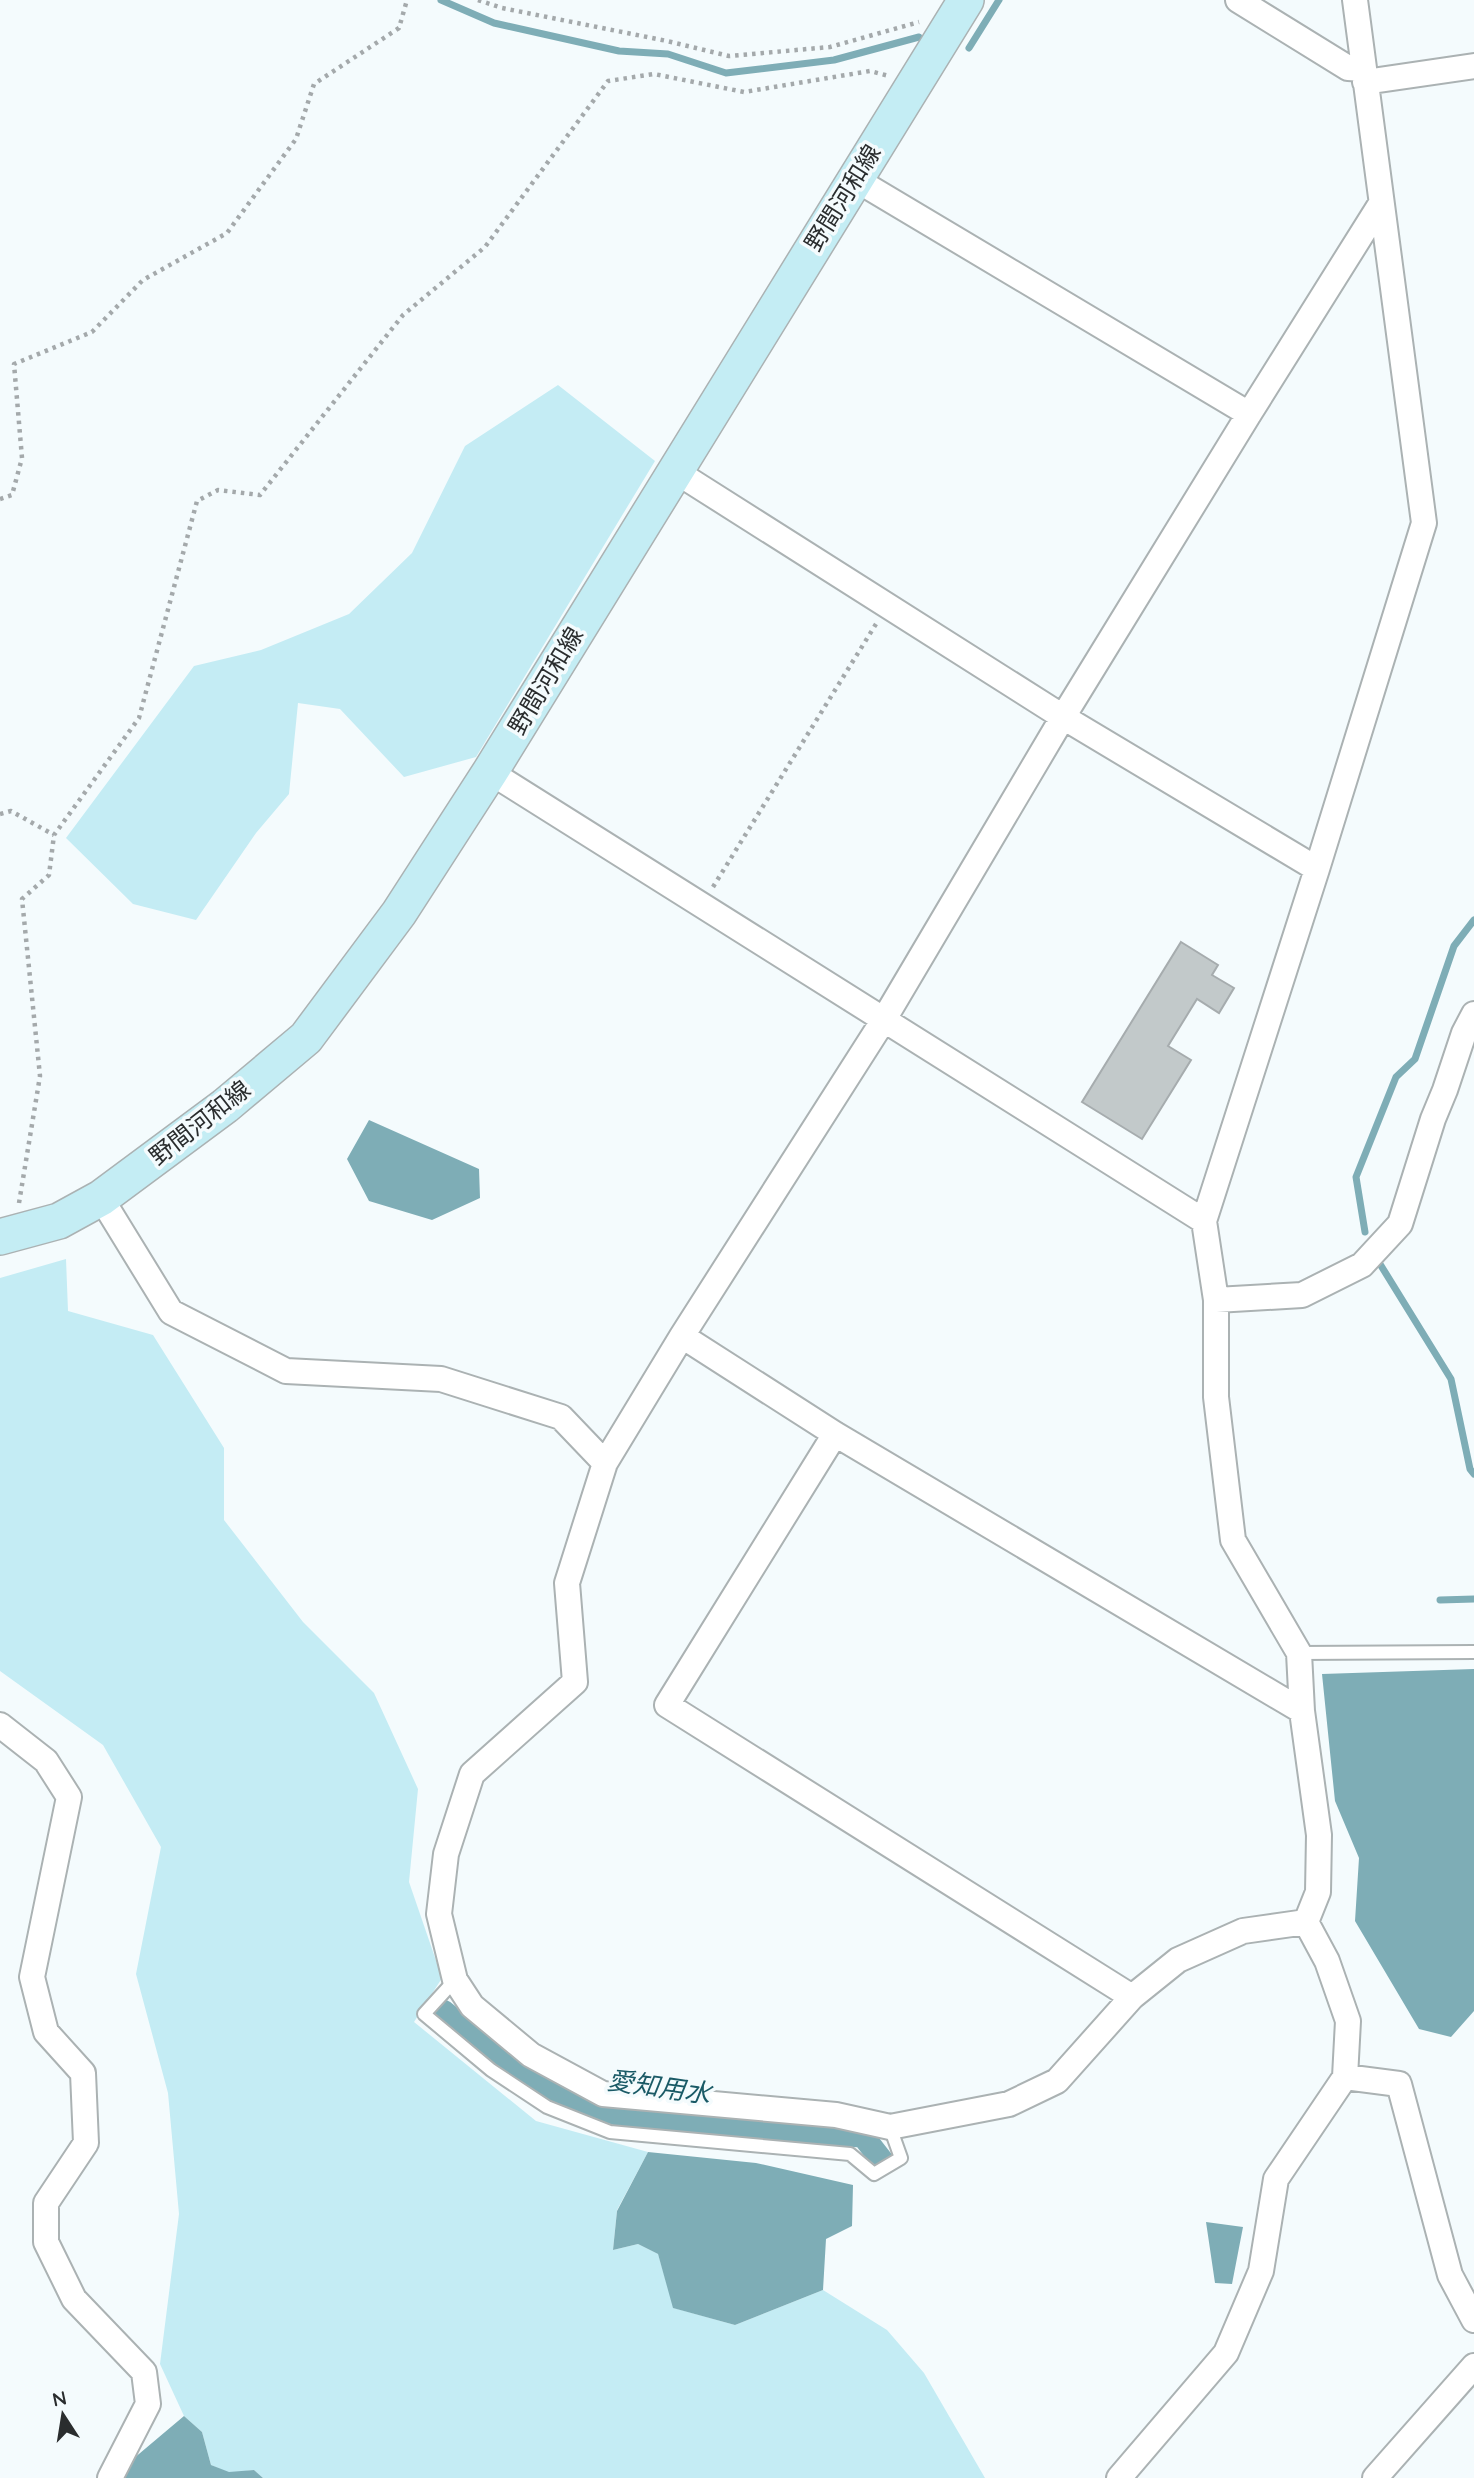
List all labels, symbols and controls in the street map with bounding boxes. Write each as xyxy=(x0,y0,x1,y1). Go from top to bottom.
street label: 野間河和線 xyxy=(798,139,887,256)
street label: 野間河和線 xyxy=(501,621,589,740)
street label: 野間河和線 xyxy=(143,1073,256,1171)
water label: 愛知用水 xyxy=(605,2063,716,2110)
north arrow xyxy=(28,2380,98,2450)
text: N xyxy=(50,2385,69,2412)

